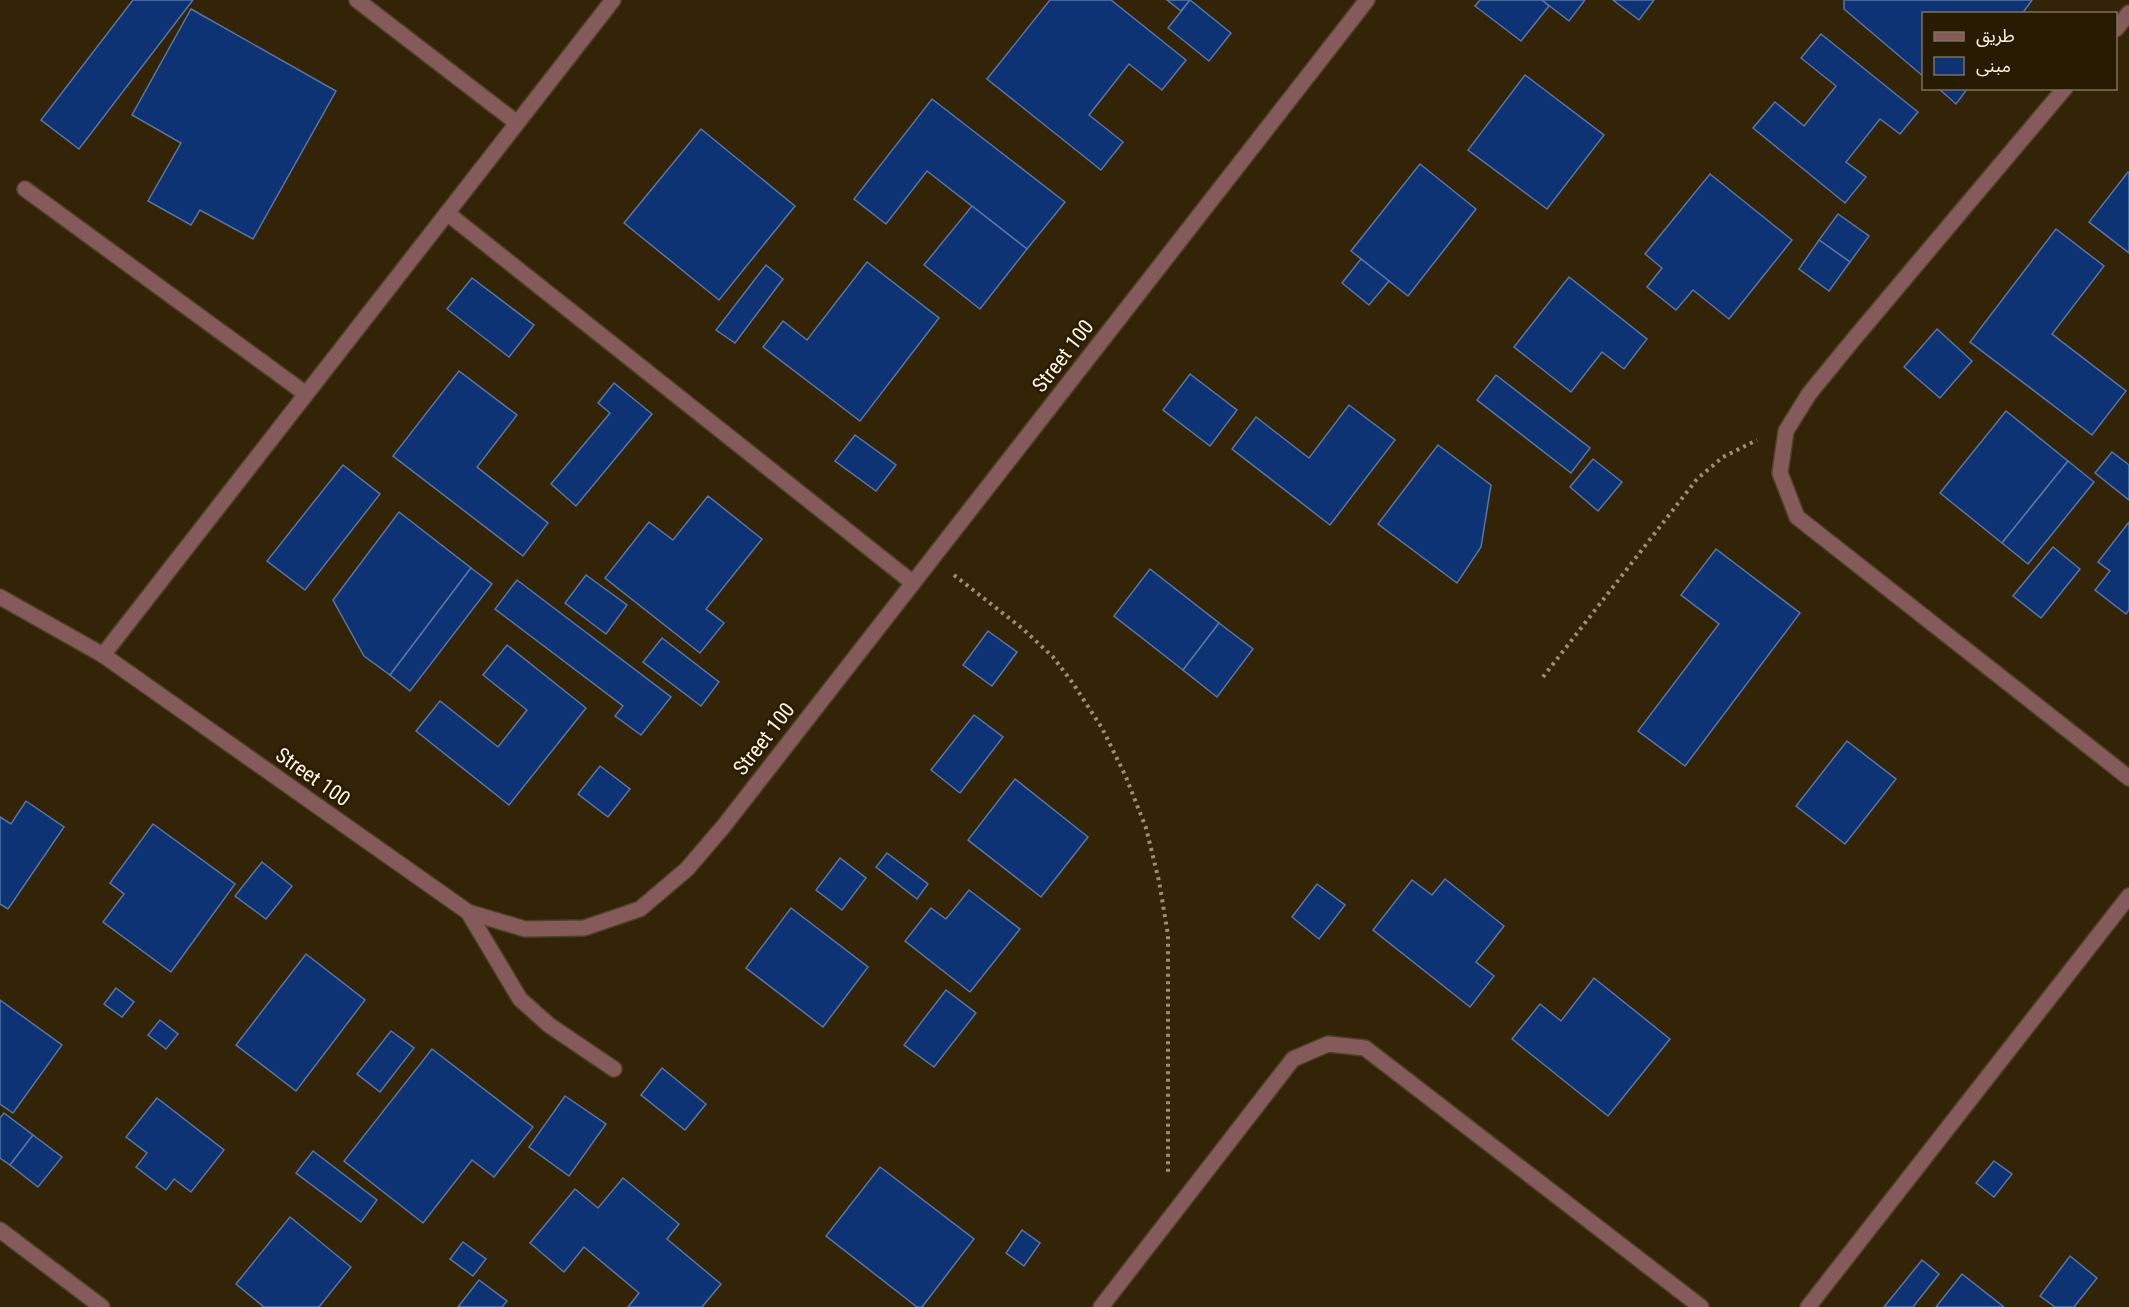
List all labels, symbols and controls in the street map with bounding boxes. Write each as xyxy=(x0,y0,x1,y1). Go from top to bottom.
legend xyxy=(1922,12,2117,90)
text: طريق xyxy=(1976,25,2015,47)
text: مبنى xyxy=(1976,55,2011,77)
street label: Street 100 xyxy=(1027,315,1099,397)
street label: Street 100 xyxy=(728,698,800,780)
street label: Street 100 xyxy=(271,743,355,811)

